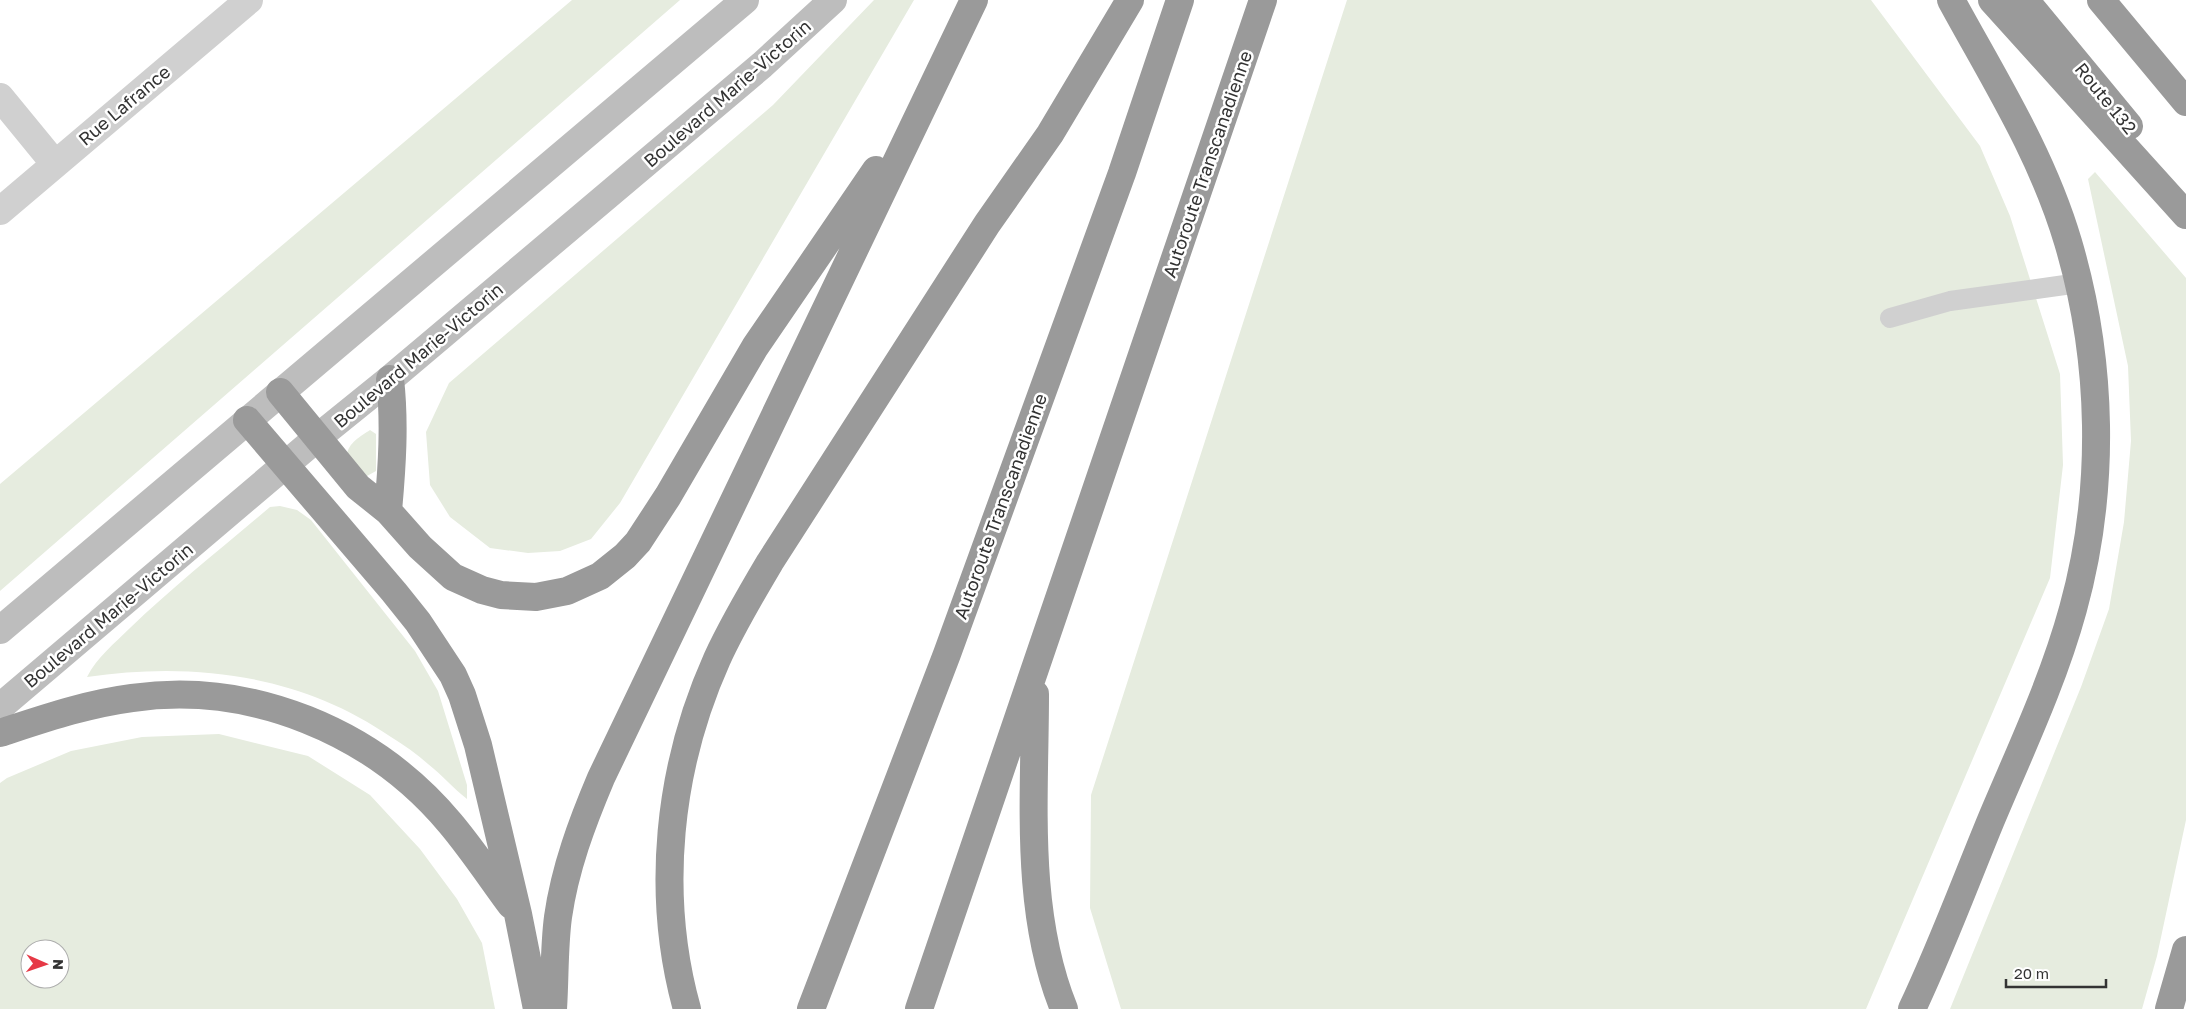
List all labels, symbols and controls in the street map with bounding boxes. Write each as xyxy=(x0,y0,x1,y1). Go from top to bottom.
street label: Boulevard Marie-Victorin xyxy=(639,15,815,171)
street label: Autoroute Transcanadienne xyxy=(1158,48,1256,280)
street label: Route 132 xyxy=(2071,58,2141,138)
street label: Rue Lafrance xyxy=(74,60,174,150)
street label: Boulevard Marie-Victorin xyxy=(329,278,507,432)
street label: Autoroute Transcanadienne xyxy=(949,390,1051,622)
street label: Boulevard Marie-Victorin xyxy=(19,538,197,692)
north arrow xyxy=(20,939,70,989)
scale bar xyxy=(2006,956,2106,988)
text: N xyxy=(50,959,67,970)
text: 20 m xyxy=(2014,964,2049,982)

